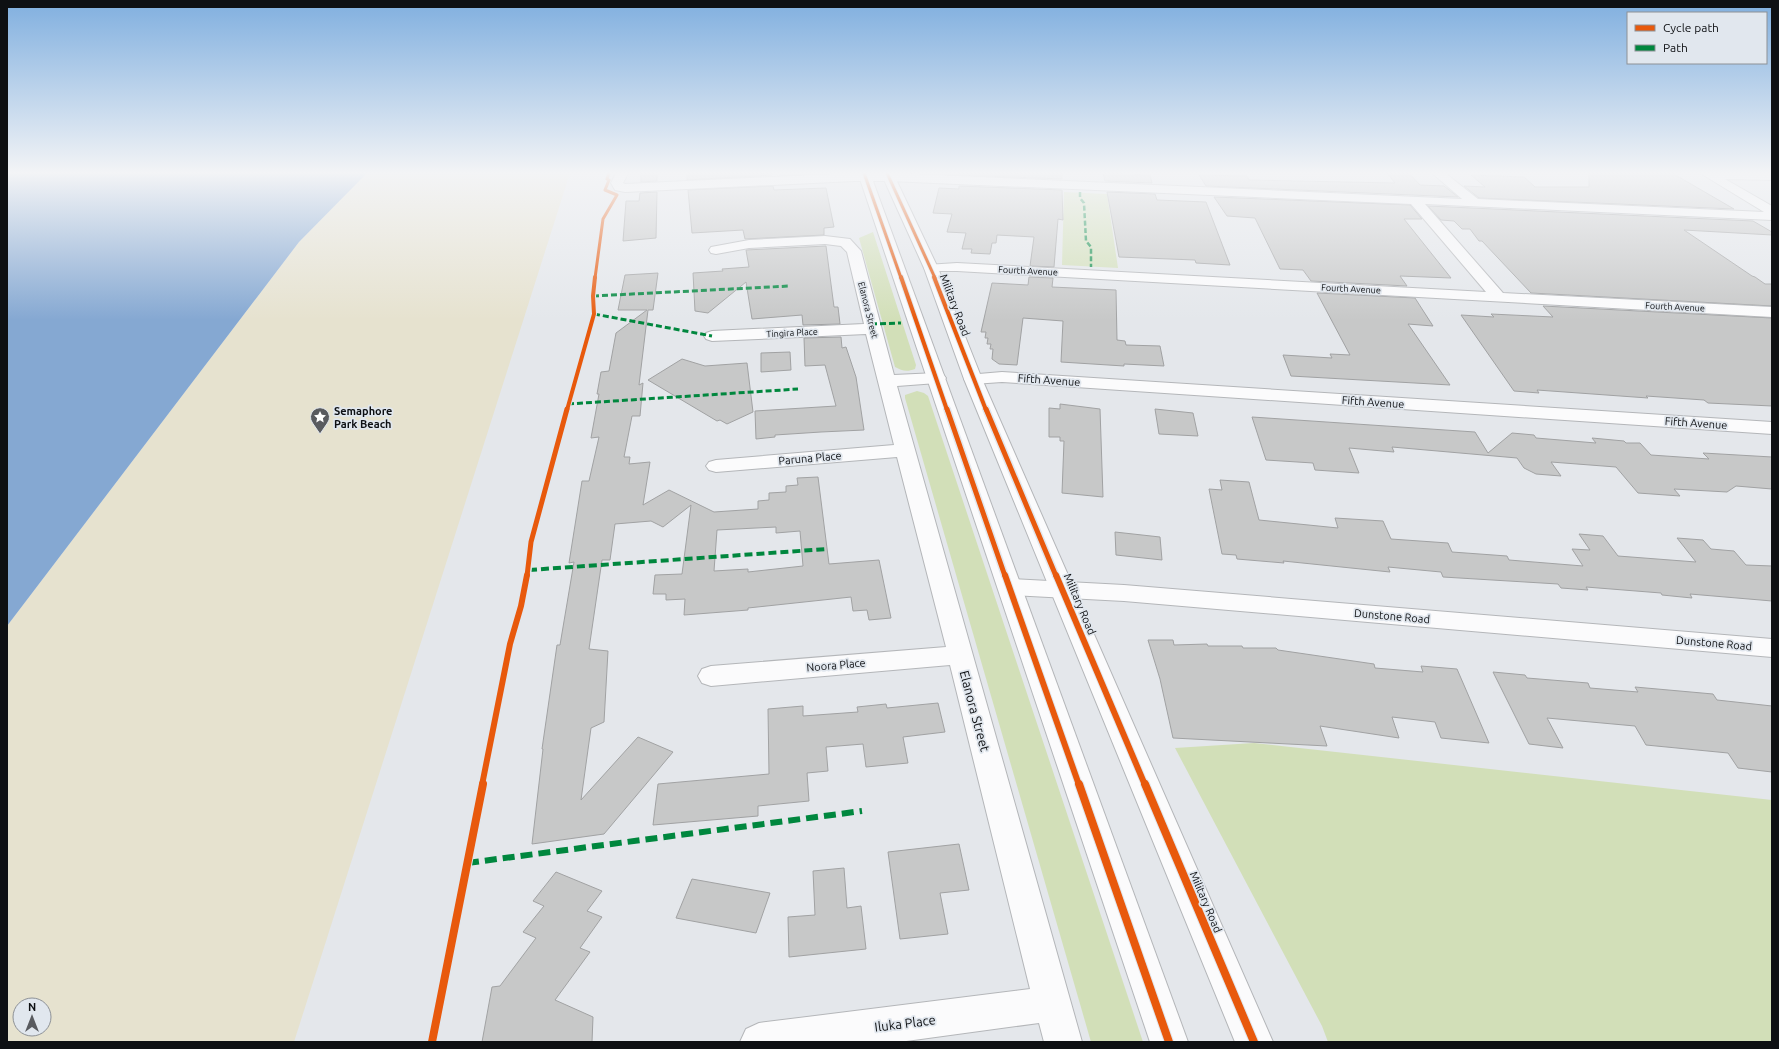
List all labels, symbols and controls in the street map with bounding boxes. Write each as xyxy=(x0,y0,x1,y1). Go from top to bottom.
legend xyxy=(1627,12,1767,64)
text: Cycle path xyxy=(1663,21,1719,34)
text: Path xyxy=(1663,41,1688,54)
street label: Fourth Avenue xyxy=(998,264,1058,278)
street label: Military Road xyxy=(938,272,972,338)
street label: Elanora Street xyxy=(856,281,880,340)
street label: Fourth Avenue xyxy=(1321,282,1381,296)
street label: Fourth Avenue xyxy=(1645,300,1705,314)
street label: Tingira Place xyxy=(766,327,818,339)
street label: Fifth Avenue xyxy=(1017,372,1081,388)
street label: Fifth Avenue xyxy=(1341,394,1405,410)
place label: Semaphore Park Beach xyxy=(334,405,392,430)
place icon: Semaphore Park Beach xyxy=(309,406,331,434)
street label: Fifth Avenue xyxy=(1664,415,1728,431)
street label: Paruna Place xyxy=(778,449,842,467)
street label: Military Road xyxy=(1062,572,1098,636)
street label: Dunstone Road xyxy=(1354,607,1430,625)
street label: Dunstone Road xyxy=(1676,634,1752,652)
street label: Noora Place xyxy=(806,656,866,674)
street label: Elanora Street xyxy=(957,669,993,753)
street label: Military Road xyxy=(1188,870,1224,934)
north arrow xyxy=(12,997,52,1037)
text: N xyxy=(28,1001,36,1013)
street label: Iluka Place xyxy=(874,1012,936,1034)

